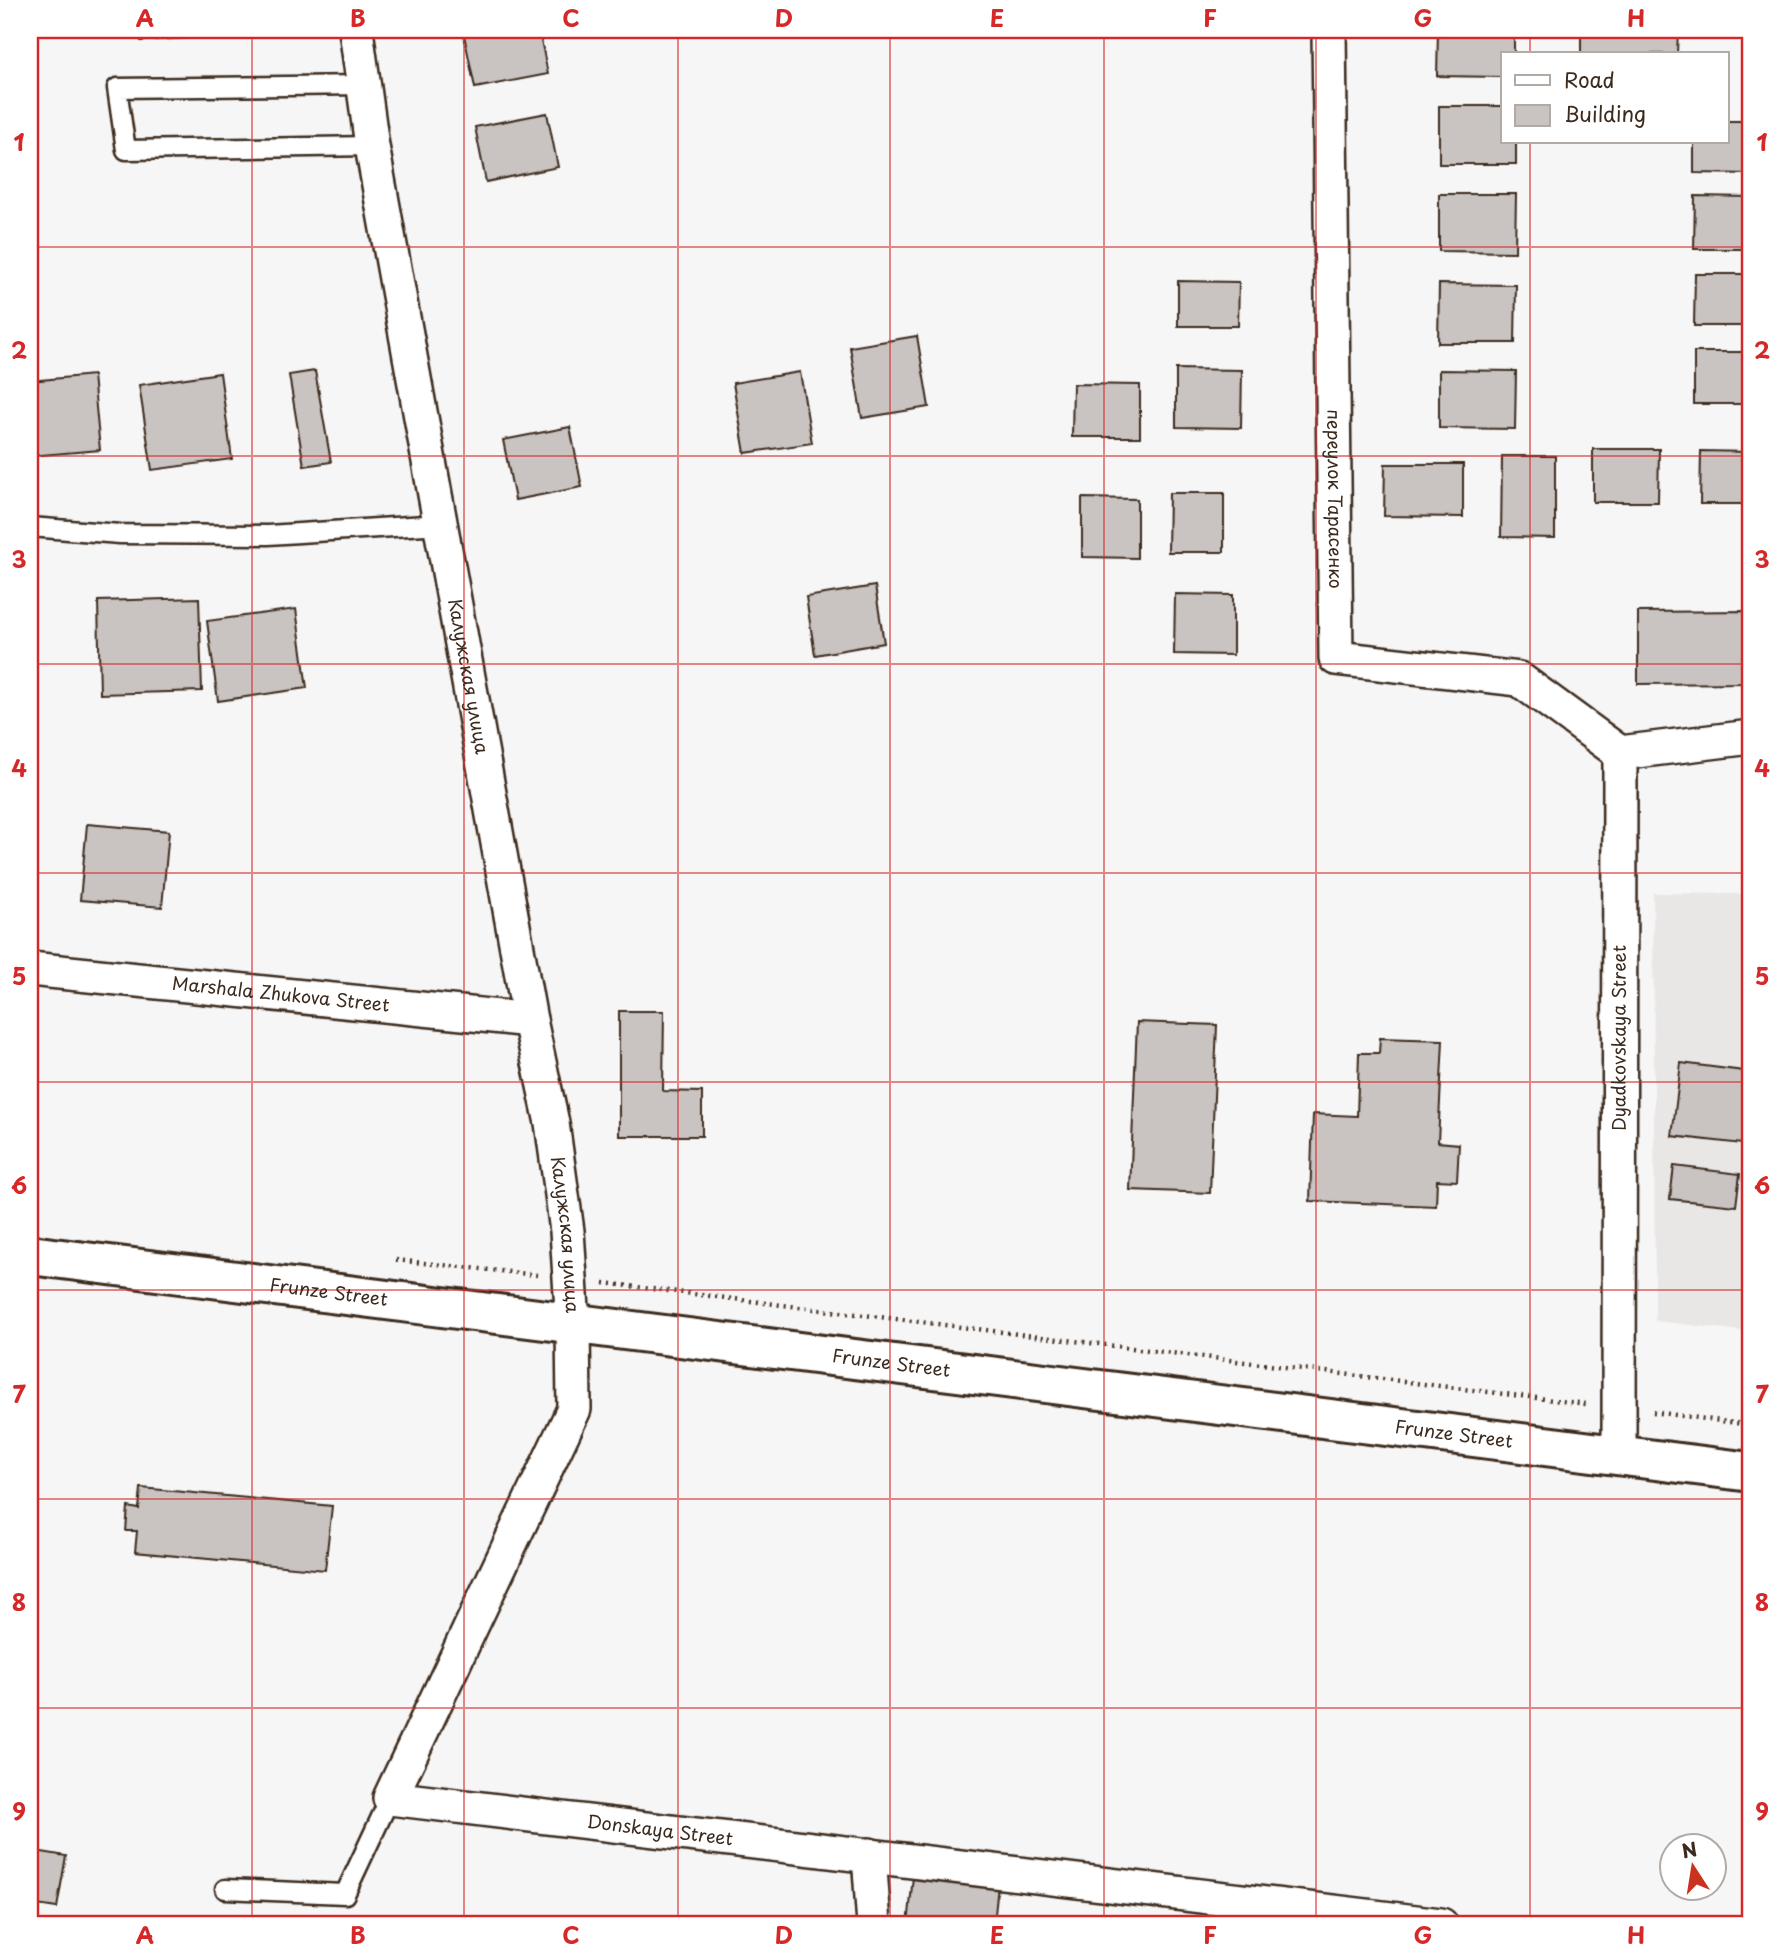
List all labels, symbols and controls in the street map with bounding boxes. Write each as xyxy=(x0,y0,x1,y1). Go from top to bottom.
text: A xyxy=(136,0,154,35)
text: B xyxy=(350,0,366,35)
text: C xyxy=(562,0,580,35)
text: D xyxy=(775,0,793,35)
text: E xyxy=(990,0,1004,35)
text: F xyxy=(1203,0,1217,35)
text: G xyxy=(1414,0,1432,35)
text: H xyxy=(1627,0,1645,35)
legend xyxy=(1501,52,1728,144)
text: Road xyxy=(1564,63,1615,95)
text: Building xyxy=(1564,97,1646,129)
text: 1 xyxy=(14,124,25,159)
text: 1 xyxy=(1757,124,1768,159)
text: 2 xyxy=(11,332,27,367)
text: 2 xyxy=(1754,332,1770,367)
street label: переулок Тарасенко xyxy=(1321,409,1350,589)
text: 3 xyxy=(11,541,27,576)
text: 3 xyxy=(1754,541,1770,576)
street label: Калужская улица xyxy=(442,596,497,757)
text: 4 xyxy=(11,750,27,785)
text: 4 xyxy=(1754,750,1770,785)
street label: Dyadkovskaya Street xyxy=(1604,945,1632,1131)
text: 5 xyxy=(12,958,26,993)
text: 5 xyxy=(1755,958,1769,993)
street label: Marshala Zhukova Street xyxy=(171,969,391,1018)
street label: Калужская улица xyxy=(545,1154,587,1314)
text: 6 xyxy=(11,1167,27,1202)
text: 6 xyxy=(1754,1167,1770,1202)
street label: Frunze Street xyxy=(268,1270,389,1312)
street label: Frunze Street xyxy=(831,1341,952,1383)
text: 7 xyxy=(12,1376,26,1411)
text: 7 xyxy=(1755,1376,1769,1411)
street label: Frunze Street xyxy=(1393,1412,1514,1454)
text: 8 xyxy=(12,1584,26,1619)
text: 8 xyxy=(1755,1584,1769,1619)
text: 9 xyxy=(12,1793,26,1828)
text: 9 xyxy=(1755,1793,1769,1828)
street label: Donskaya Street xyxy=(585,1807,735,1851)
north arrow xyxy=(1658,1832,1728,1902)
text: N xyxy=(1679,1834,1700,1865)
text: A xyxy=(136,1917,154,1952)
text: B xyxy=(350,1917,366,1952)
text: C xyxy=(562,1917,580,1952)
text: D xyxy=(775,1917,793,1952)
text: E xyxy=(990,1917,1004,1952)
text: F xyxy=(1203,1917,1217,1952)
text: G xyxy=(1414,1917,1432,1952)
text: H xyxy=(1627,1917,1645,1952)

